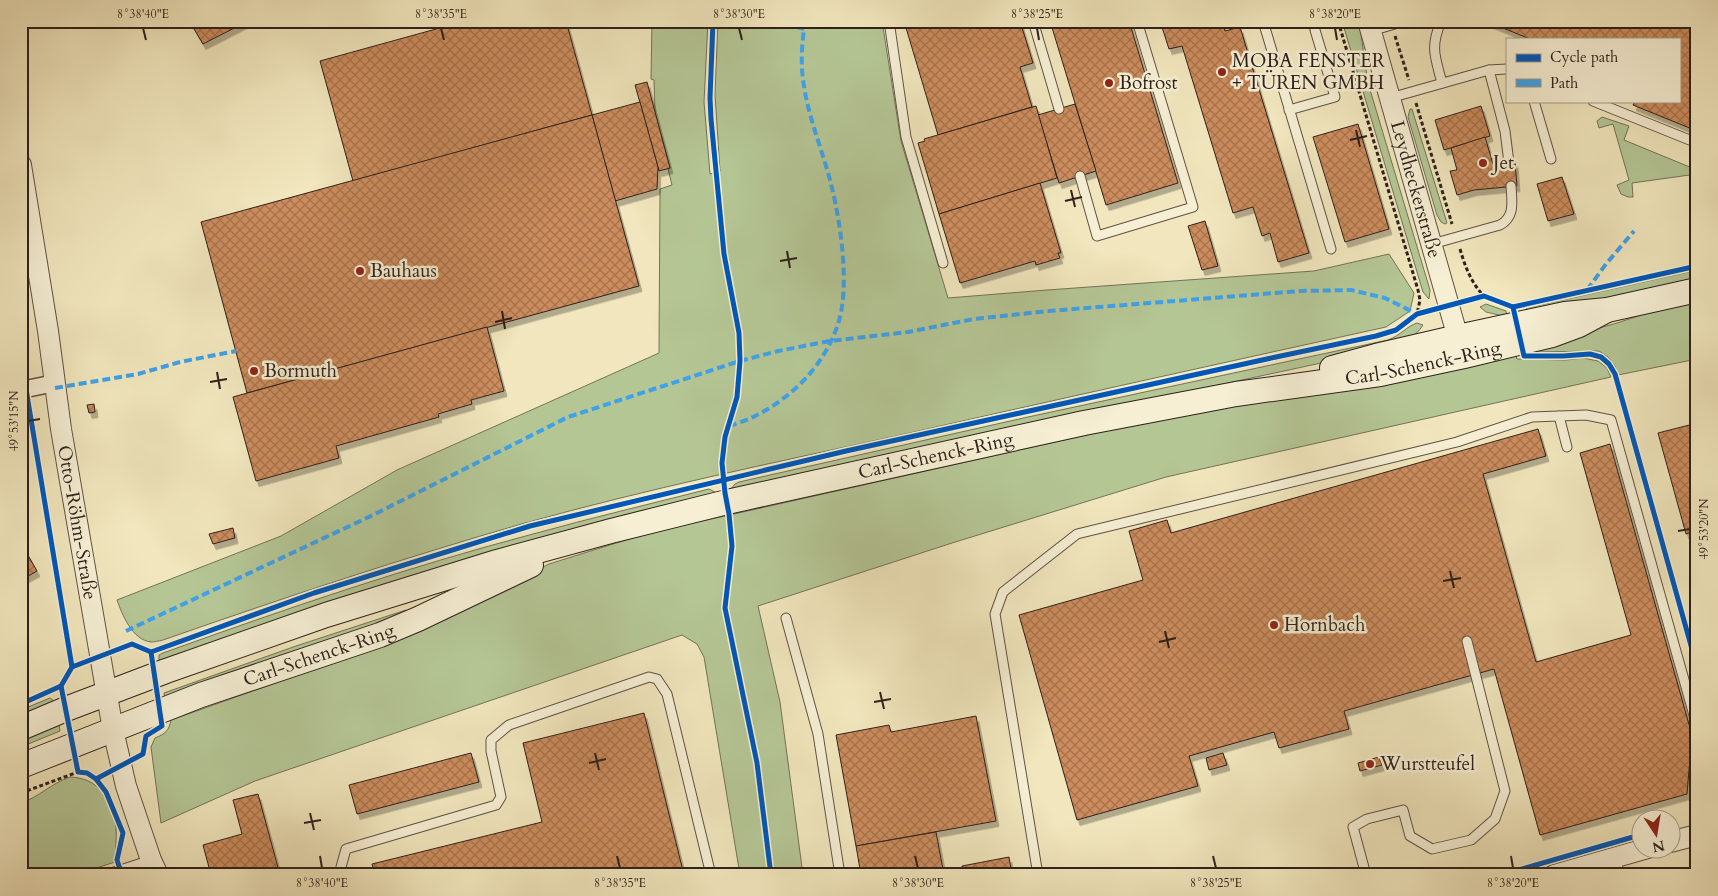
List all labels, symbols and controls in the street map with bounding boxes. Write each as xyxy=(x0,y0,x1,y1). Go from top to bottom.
text: 8°38'40"E xyxy=(117,6,169,22)
text: 8°38'35"E xyxy=(415,6,467,22)
text: 8°38'30"E xyxy=(713,6,765,22)
text: 8°38'25"E xyxy=(1011,6,1063,22)
text: 8°38'20"E xyxy=(1309,6,1361,22)
legend xyxy=(1506,38,1680,102)
text: Cycle path xyxy=(1550,47,1619,67)
place label: MOBA FENSTER + TÜREN GMBH xyxy=(1232,48,1386,96)
marker: MOBA FENSTER + TÜREN GMBH xyxy=(1216,66,1228,78)
place label: Bofrost xyxy=(1119,70,1178,96)
text: Path xyxy=(1550,73,1579,93)
marker: Bofrost xyxy=(1103,77,1115,89)
street label: Leydheckerstraße xyxy=(1384,118,1448,261)
place label: Jet xyxy=(1490,150,1514,176)
marker: Jet xyxy=(1477,157,1489,169)
place label: Bauhaus xyxy=(370,258,437,284)
marker: Bauhaus xyxy=(354,265,366,277)
street label: Carl-Schenck-Ring xyxy=(1343,335,1504,392)
place label: Bormuth xyxy=(264,358,338,384)
marker: Bormuth xyxy=(248,365,260,377)
text: 49°53'15"N xyxy=(6,390,22,451)
street label: Carl-Schenck-Ring xyxy=(856,426,1016,486)
street label: Otto-Röhm-Straße xyxy=(51,443,103,602)
text: 49°53'20"N xyxy=(1696,498,1712,559)
place label: Hornbach xyxy=(1284,612,1366,638)
street label: Carl-Schenck-Ring xyxy=(240,617,399,693)
marker: Hornbach xyxy=(1268,619,1280,631)
place label: Wurstteufel xyxy=(1379,751,1475,777)
marker: Wurstteufel xyxy=(1364,758,1376,770)
north arrow xyxy=(1630,808,1680,858)
text: N xyxy=(1651,836,1667,857)
text: 8°38'40"E xyxy=(296,875,348,891)
text: 8°38'35"E xyxy=(594,875,646,891)
text: 8°38'30"E xyxy=(892,875,944,891)
text: 8°38'25"E xyxy=(1190,875,1242,891)
text: 8°38'20"E xyxy=(1487,875,1539,891)

